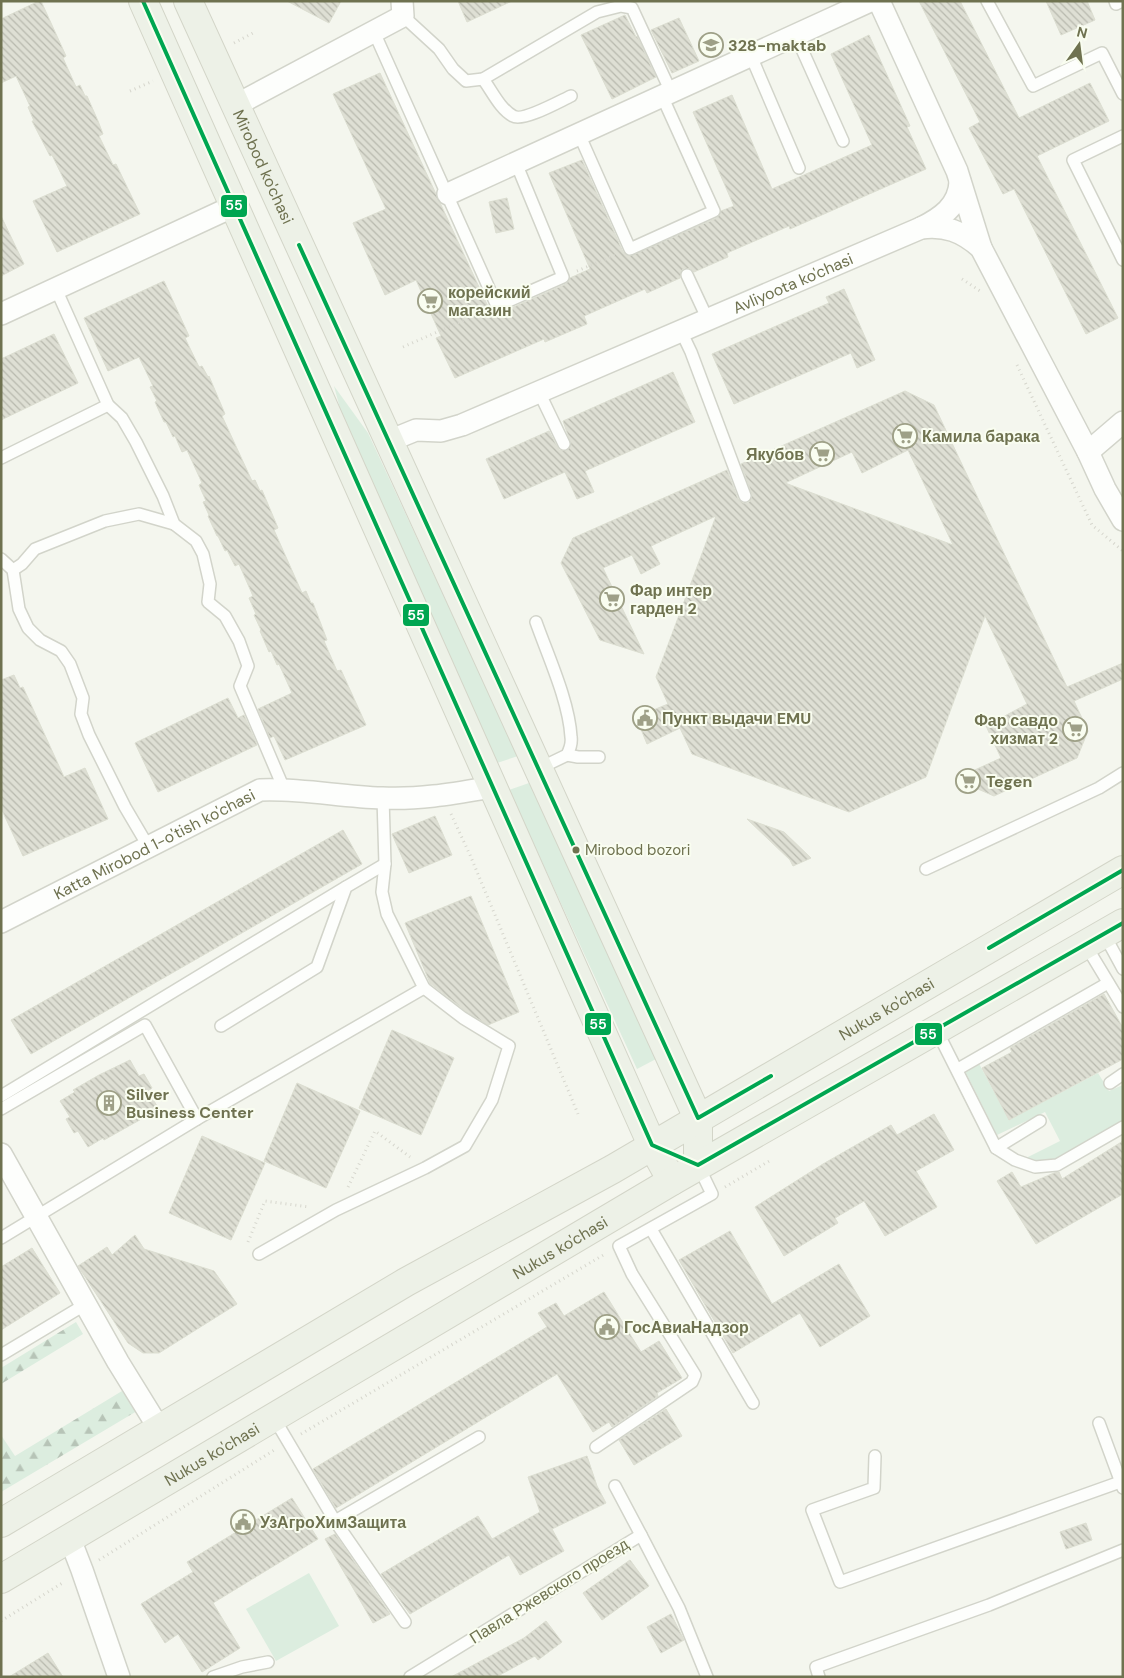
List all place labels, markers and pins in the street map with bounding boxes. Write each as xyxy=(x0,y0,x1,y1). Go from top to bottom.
school or university icon: 328-maktab xyxy=(698,32,724,58)
place label: 328-maktab xyxy=(728,35,827,56)
place label: корейский магазин xyxy=(448,282,531,321)
supermarket icon: корейский магазин xyxy=(417,288,443,314)
supermarket icon: Камила барака xyxy=(892,423,918,449)
place label: Камила барака xyxy=(922,426,1040,447)
supermarket icon: Якубов xyxy=(809,441,835,467)
place label: Якубов xyxy=(746,444,804,465)
place label: Фар интер гарден 2 xyxy=(630,580,712,619)
supermarket icon: Фар интер гарден 2 xyxy=(599,586,625,612)
public building icon: Пункт выдачи EMU xyxy=(632,705,658,731)
place label: Пункт выдачи EMU xyxy=(662,708,811,729)
place label: Фар савдо хизмат 2 xyxy=(974,710,1058,749)
supermarket icon: Фар савдо хизмат 2 xyxy=(1062,716,1088,742)
supermarket icon: Tegen xyxy=(955,768,981,794)
place label: Tegen xyxy=(986,771,1032,792)
place label: Mirobod bozori xyxy=(585,840,690,860)
marker: Mirobod bozori xyxy=(571,845,581,855)
place label: Silver Business Center xyxy=(126,1084,254,1123)
building icon: Silver Business Center xyxy=(96,1090,122,1116)
public building icon: ГосАвиаНадзор xyxy=(594,1314,620,1340)
place label: ГосАвиаНадзор xyxy=(624,1317,749,1338)
public building icon: УзАгроХимЗащита xyxy=(230,1509,256,1535)
place label: УзАгроХимЗащита xyxy=(260,1512,406,1533)

